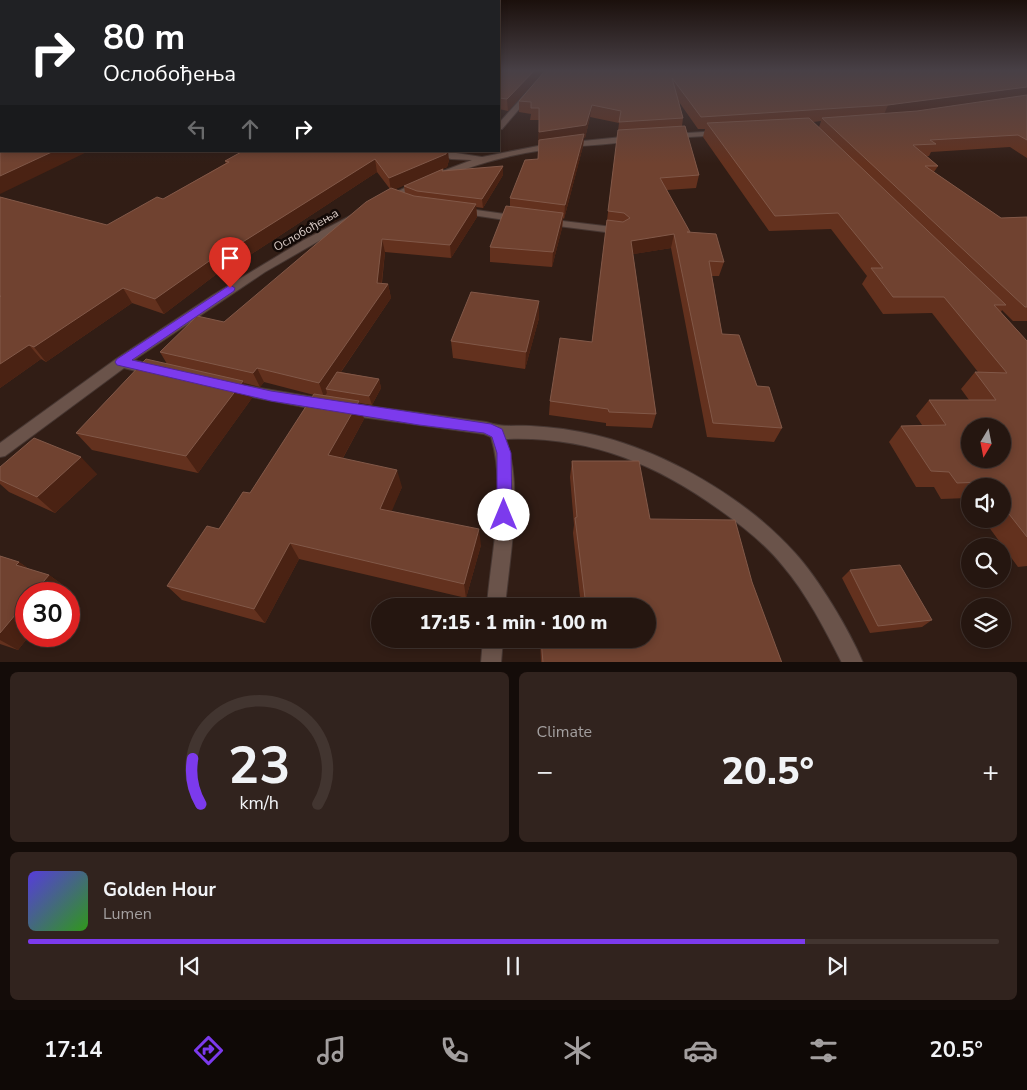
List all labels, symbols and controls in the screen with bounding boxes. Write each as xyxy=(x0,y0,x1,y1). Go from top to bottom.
text: 80 m xyxy=(103,14,185,61)
icon: right xyxy=(20,20,85,85)
text: Ослобођења xyxy=(103,59,236,89)
icon: left xyxy=(183,115,211,143)
icon: ahead xyxy=(236,115,264,143)
icon: right xyxy=(289,115,317,143)
street label: Ослобођења xyxy=(271,205,341,255)
pin xyxy=(209,237,251,288)
icon: arrive xyxy=(216,244,244,272)
north arrow xyxy=(961,418,1011,468)
map controls xyxy=(961,418,1011,648)
button: sound xyxy=(961,478,1011,528)
position arrow xyxy=(477,488,529,540)
button: search xyxy=(961,538,1011,588)
speed limit sign: 30 xyxy=(15,582,80,647)
button: layers xyxy=(961,598,1011,648)
text: 17:15 · 1 min · 100 m xyxy=(420,610,607,636)
text: Climate xyxy=(537,721,592,743)
text: 23 xyxy=(228,730,290,801)
text: 20.5° xyxy=(721,746,814,797)
text: − xyxy=(537,753,553,791)
text: + xyxy=(982,753,999,791)
text: km/h xyxy=(240,791,279,815)
text: Golden Hour xyxy=(103,877,216,903)
text: Lumen xyxy=(103,903,152,925)
icon: previous xyxy=(176,952,204,980)
icon: pause xyxy=(499,952,527,980)
icon: next xyxy=(823,952,851,980)
icon: directions xyxy=(191,1033,226,1068)
icon: music xyxy=(314,1033,349,1068)
icon: phone xyxy=(437,1033,472,1068)
icon: climate xyxy=(560,1033,595,1068)
icon: car xyxy=(683,1033,718,1068)
icon: filters xyxy=(806,1033,841,1068)
text: 17:14 xyxy=(44,1035,102,1065)
text: 20.5° xyxy=(929,1035,983,1065)

